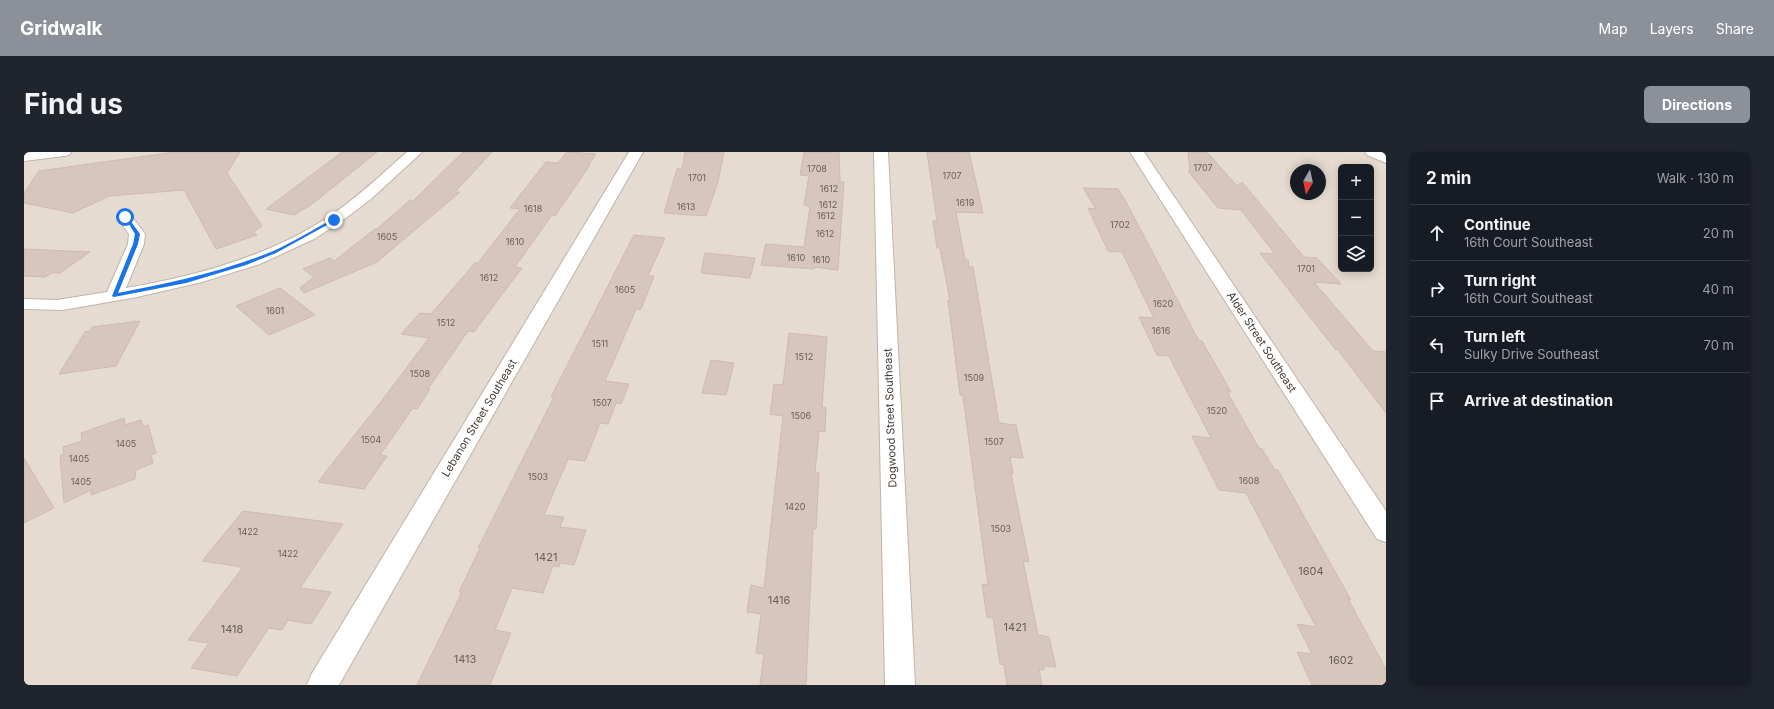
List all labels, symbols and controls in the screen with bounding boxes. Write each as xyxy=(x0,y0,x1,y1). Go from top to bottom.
text: Gridwalk xyxy=(20,17,103,40)
text: Map xyxy=(1599,20,1628,37)
text: Layers xyxy=(1650,20,1694,37)
text: Share xyxy=(1716,20,1754,37)
button: Directions xyxy=(1644,86,1750,123)
text: Find us xyxy=(24,87,123,121)
house number: 1707 xyxy=(1193,162,1213,173)
house number: 1708 xyxy=(807,163,827,174)
north arrow xyxy=(1290,164,1326,200)
map controls xyxy=(1338,164,1374,272)
button: + xyxy=(1338,164,1374,200)
text: 2 min xyxy=(1426,168,1471,188)
house number: 1707 xyxy=(942,170,962,181)
text: Walk · 130 m xyxy=(1657,170,1734,186)
house number: 1701 xyxy=(688,172,706,183)
house number: 1612 xyxy=(820,183,838,194)
house number: 1619 xyxy=(956,197,975,208)
house number: 1612 xyxy=(819,199,837,210)
button: − xyxy=(1338,200,1374,236)
house number: 1613 xyxy=(677,201,696,212)
house number: 1618 xyxy=(524,203,543,214)
route start xyxy=(116,208,134,226)
house number: 1612 xyxy=(817,210,835,221)
route end xyxy=(325,211,343,229)
text: Continue xyxy=(1464,215,1531,234)
house number: 1702 xyxy=(1110,219,1130,230)
icon: ahead xyxy=(1426,222,1448,244)
text: 20 m xyxy=(1703,225,1734,241)
house number: 1612 xyxy=(816,228,834,239)
house number: 1605 xyxy=(377,231,397,242)
text: 16th Court Southeast xyxy=(1464,234,1593,250)
house number: 1610 xyxy=(506,236,525,247)
button: layers xyxy=(1338,236,1374,272)
house number: 1610 xyxy=(787,252,806,263)
house number: 1610 xyxy=(812,254,831,265)
house number: 1701 xyxy=(1297,263,1315,274)
text: Turn right xyxy=(1464,271,1536,290)
house number: 1612 xyxy=(480,272,498,283)
icon: right xyxy=(1426,278,1448,300)
text: 40 m xyxy=(1702,281,1734,297)
house number: 1605 xyxy=(615,284,635,295)
street label: Alder Street Southeast xyxy=(1224,289,1300,395)
text: 16th Court Southeast xyxy=(1464,290,1593,306)
house number: 1620 xyxy=(1153,298,1174,309)
house number: 1601 xyxy=(266,305,284,316)
house number: 1512 xyxy=(437,317,455,328)
house number: 1616 xyxy=(1152,325,1171,336)
text: Turn left xyxy=(1464,327,1525,346)
icon: left xyxy=(1426,334,1448,356)
text: 70 m xyxy=(1704,337,1734,353)
house number: 1511 xyxy=(592,338,608,349)
text: Sulky Drive Southeast xyxy=(1464,346,1599,362)
street label: Dogwood Street Southeast xyxy=(881,348,899,488)
house number: 1512 xyxy=(795,351,813,362)
street label: Lebanon Street Southeast xyxy=(438,356,520,479)
house number: 1508 xyxy=(410,368,431,379)
house number: 1509 xyxy=(964,372,985,383)
icon: arrive xyxy=(1426,390,1448,412)
text: Arrive at destination xyxy=(1464,391,1613,410)
house number: 1507 xyxy=(592,397,612,408)
house number: 1520 xyxy=(1207,405,1227,416)
house number: 1506 xyxy=(791,410,812,421)
house number: 1504 xyxy=(361,434,381,445)
house number: 1507 xyxy=(984,436,1004,447)
house number: 1405 xyxy=(116,438,136,449)
house number: 1405 xyxy=(69,453,89,464)
house number: 1503 xyxy=(528,471,549,482)
house number: 1608 xyxy=(1239,475,1260,486)
house number: 1405 xyxy=(71,476,91,487)
house number: 1420 xyxy=(785,501,806,512)
house number: 1503 xyxy=(991,523,1012,534)
house number: 1422 xyxy=(238,526,258,537)
house number: 1422 xyxy=(278,548,298,559)
house number: 1421 xyxy=(535,550,557,564)
house number: 1604 xyxy=(1298,564,1324,578)
house number: 1416 xyxy=(768,593,791,607)
house number: 1421 xyxy=(1004,620,1026,634)
house number: 1418 xyxy=(221,622,244,636)
house number: 1413 xyxy=(454,652,477,666)
house number: 1602 xyxy=(1329,653,1353,667)

